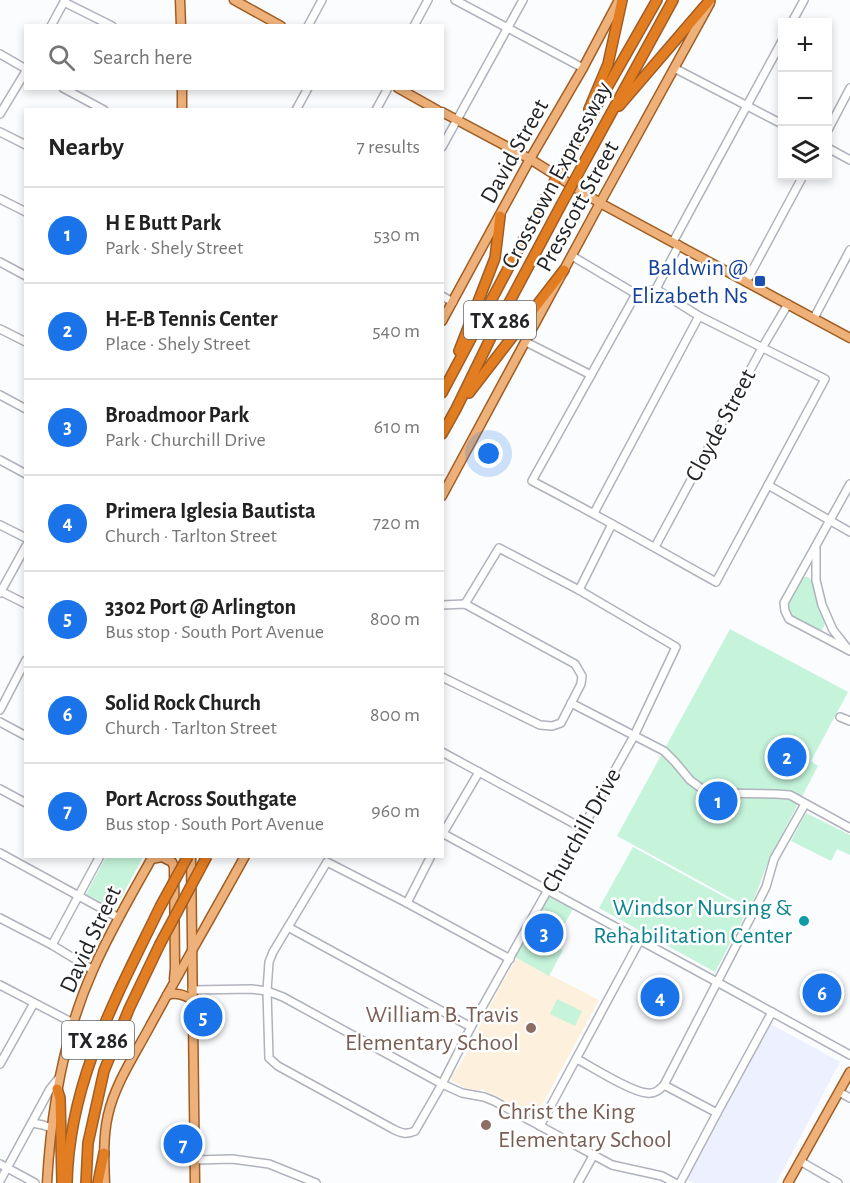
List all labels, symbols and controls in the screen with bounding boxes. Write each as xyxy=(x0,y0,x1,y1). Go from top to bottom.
map controls xyxy=(778,18,832,180)
button: + xyxy=(778,18,832,72)
search box xyxy=(24,24,444,90)
icon: search xyxy=(45,41,78,74)
text: Search here xyxy=(93,46,192,68)
button: − xyxy=(778,72,832,126)
street label: Crosstown Expressway xyxy=(497,78,616,273)
street label: David Street xyxy=(476,95,553,208)
button: layers xyxy=(778,126,832,180)
text: Nearby xyxy=(48,134,124,160)
text: 7 results xyxy=(356,137,420,157)
street label: Presscott Street xyxy=(532,137,624,276)
text: H E Butt Park xyxy=(105,212,221,234)
text: 1 xyxy=(64,225,71,245)
text: 530 m xyxy=(374,225,420,245)
text: Park · Shely Street xyxy=(105,238,243,258)
place label: Baldwin @ Elizabeth Ns xyxy=(631,256,748,308)
marker: Baldwin @ Elizabeth Ns xyxy=(753,274,767,288)
road number: TX 286 xyxy=(464,301,536,339)
text: H-E-B Tennis Center xyxy=(105,308,278,330)
text: 2 xyxy=(63,321,72,341)
text: 540 m xyxy=(372,321,420,341)
text: Place · Shely Street xyxy=(105,334,250,354)
street label: Cloyde Street xyxy=(681,365,761,486)
text: Broadmoor Park xyxy=(105,404,249,426)
text: 3 xyxy=(63,417,72,437)
text: 610 m xyxy=(374,417,420,437)
text: Park · Churchill Drive xyxy=(105,430,266,450)
your location xyxy=(474,439,503,468)
text: Primera Iglesia Bautista xyxy=(105,500,316,522)
text: 4 xyxy=(62,513,73,533)
text: 720 m xyxy=(373,513,420,533)
text: Church · Tarlton Street xyxy=(105,526,277,546)
text: 3302 Port @ Arlington xyxy=(105,596,296,618)
text: 5 xyxy=(63,609,72,629)
text: 800 m xyxy=(370,609,420,629)
text: Bus stop · South Port Avenue xyxy=(105,622,324,642)
text: Solid Rock Church xyxy=(105,692,261,714)
text: 6 xyxy=(63,705,72,725)
text: 800 m xyxy=(370,705,420,725)
text: Church · Tarlton Street xyxy=(105,718,277,738)
pin: 2 xyxy=(768,734,806,780)
street label: Churchill Drive xyxy=(538,764,626,897)
pin: 1 xyxy=(698,778,738,824)
text: Port Across Southgate xyxy=(105,788,297,810)
text: 7 xyxy=(63,801,72,821)
text: 960 m xyxy=(371,801,420,821)
text: Bus stop · South Port Avenue xyxy=(105,814,324,834)
street label: David Street xyxy=(56,882,126,997)
place label: Windsor Nursing & Rehabilitation Center xyxy=(593,896,792,948)
pin: 3 xyxy=(524,910,564,956)
marker: Windsor Nursing & Rehabilitation Center xyxy=(797,914,811,928)
pin: 6 xyxy=(802,970,842,1016)
pin: 4 xyxy=(640,974,680,1020)
pin: 5 xyxy=(184,994,222,1040)
place label: William B. Travis Elementary School xyxy=(345,1003,519,1055)
road number: TX 286 xyxy=(62,1021,134,1059)
marker: William B. Travis Elementary School xyxy=(524,1021,538,1035)
place label: Christ the King Elementary School xyxy=(498,1100,672,1152)
marker: Christ the King Elementary School xyxy=(479,1118,493,1132)
pin: 7 xyxy=(164,1122,202,1166)

